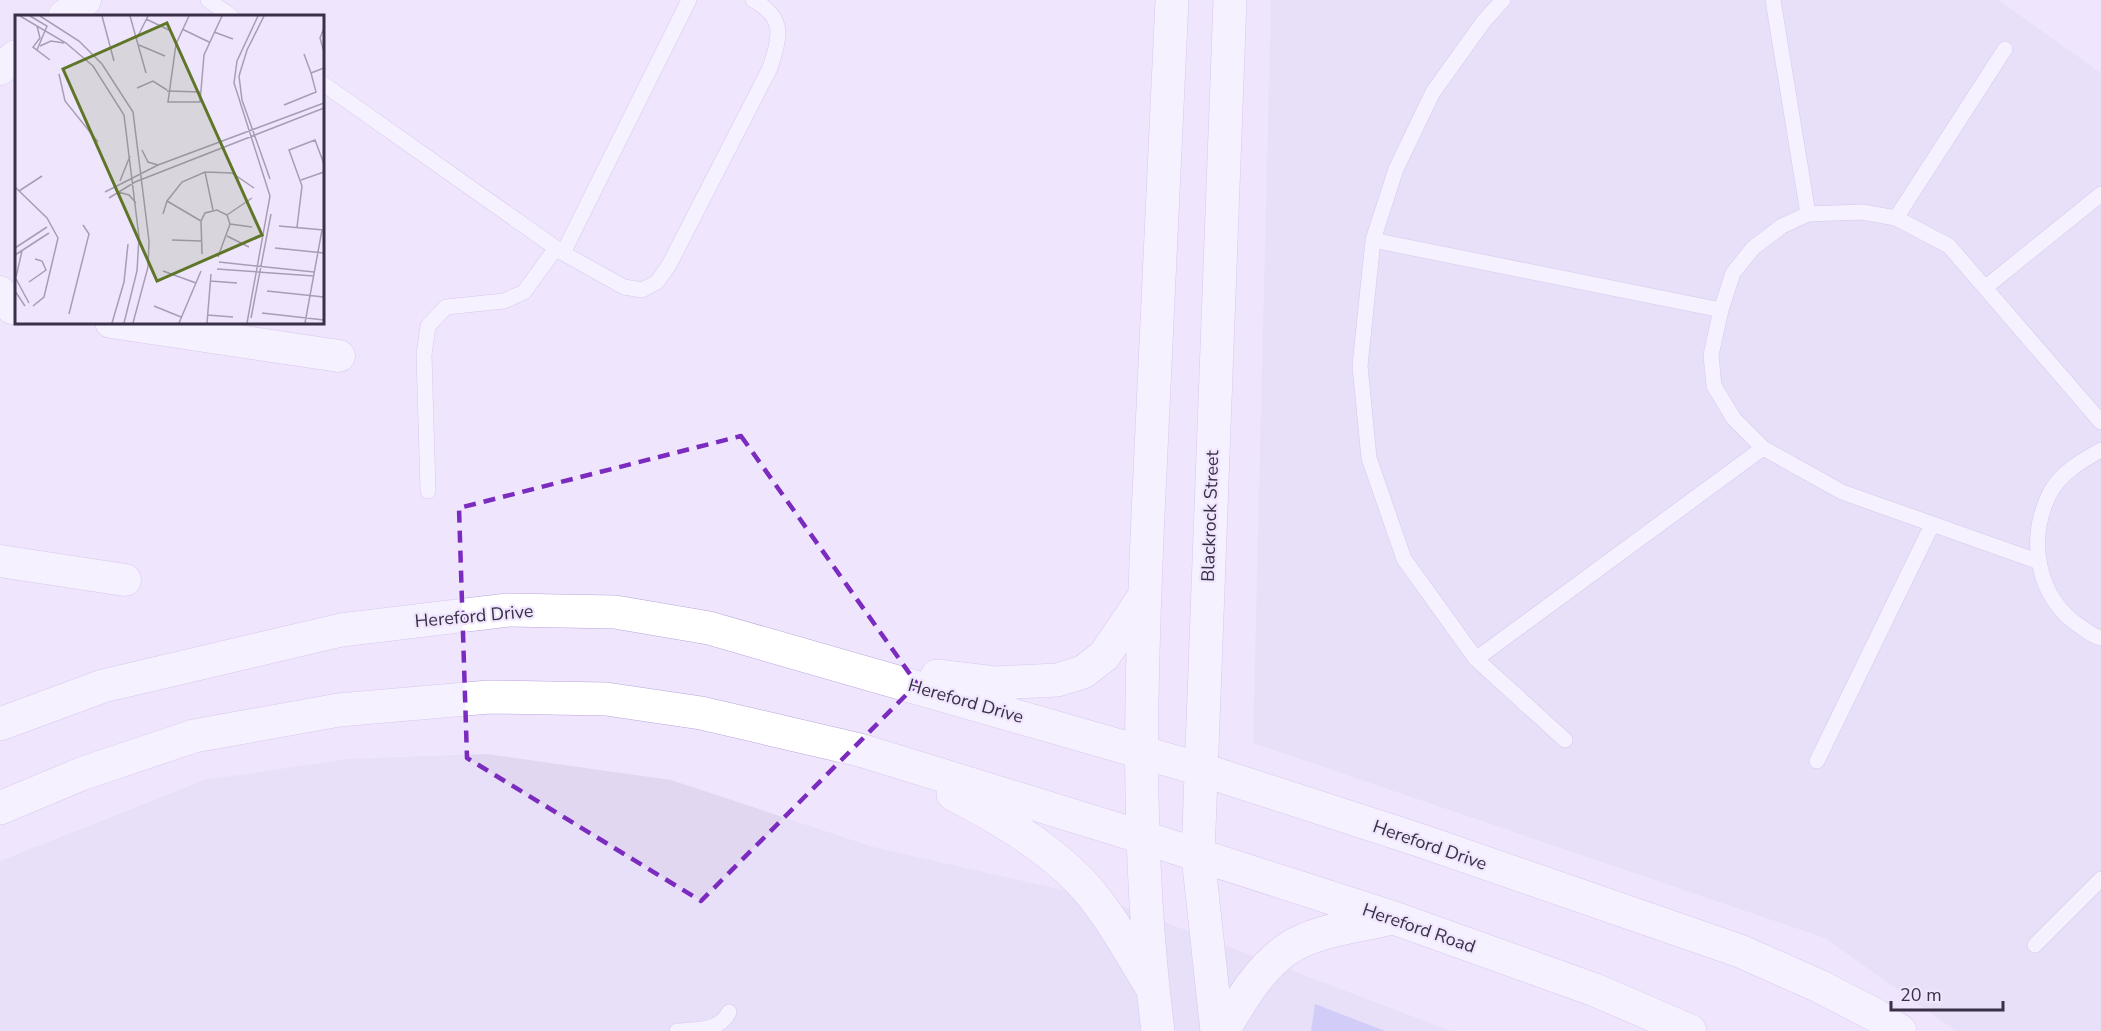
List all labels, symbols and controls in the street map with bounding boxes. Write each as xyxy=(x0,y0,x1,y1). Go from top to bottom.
inset map xyxy=(15,15,324,324)
street label: Blackrock Street xyxy=(1196,449,1224,582)
street label: Hereford Drive xyxy=(414,599,534,633)
street label: Hereford Drive xyxy=(905,673,1027,729)
street label: Hereford Drive xyxy=(1370,814,1490,876)
street label: Hereford Road xyxy=(1359,897,1479,959)
scale bar xyxy=(1891,974,2004,1012)
text: 20 m xyxy=(1900,983,1942,1007)

